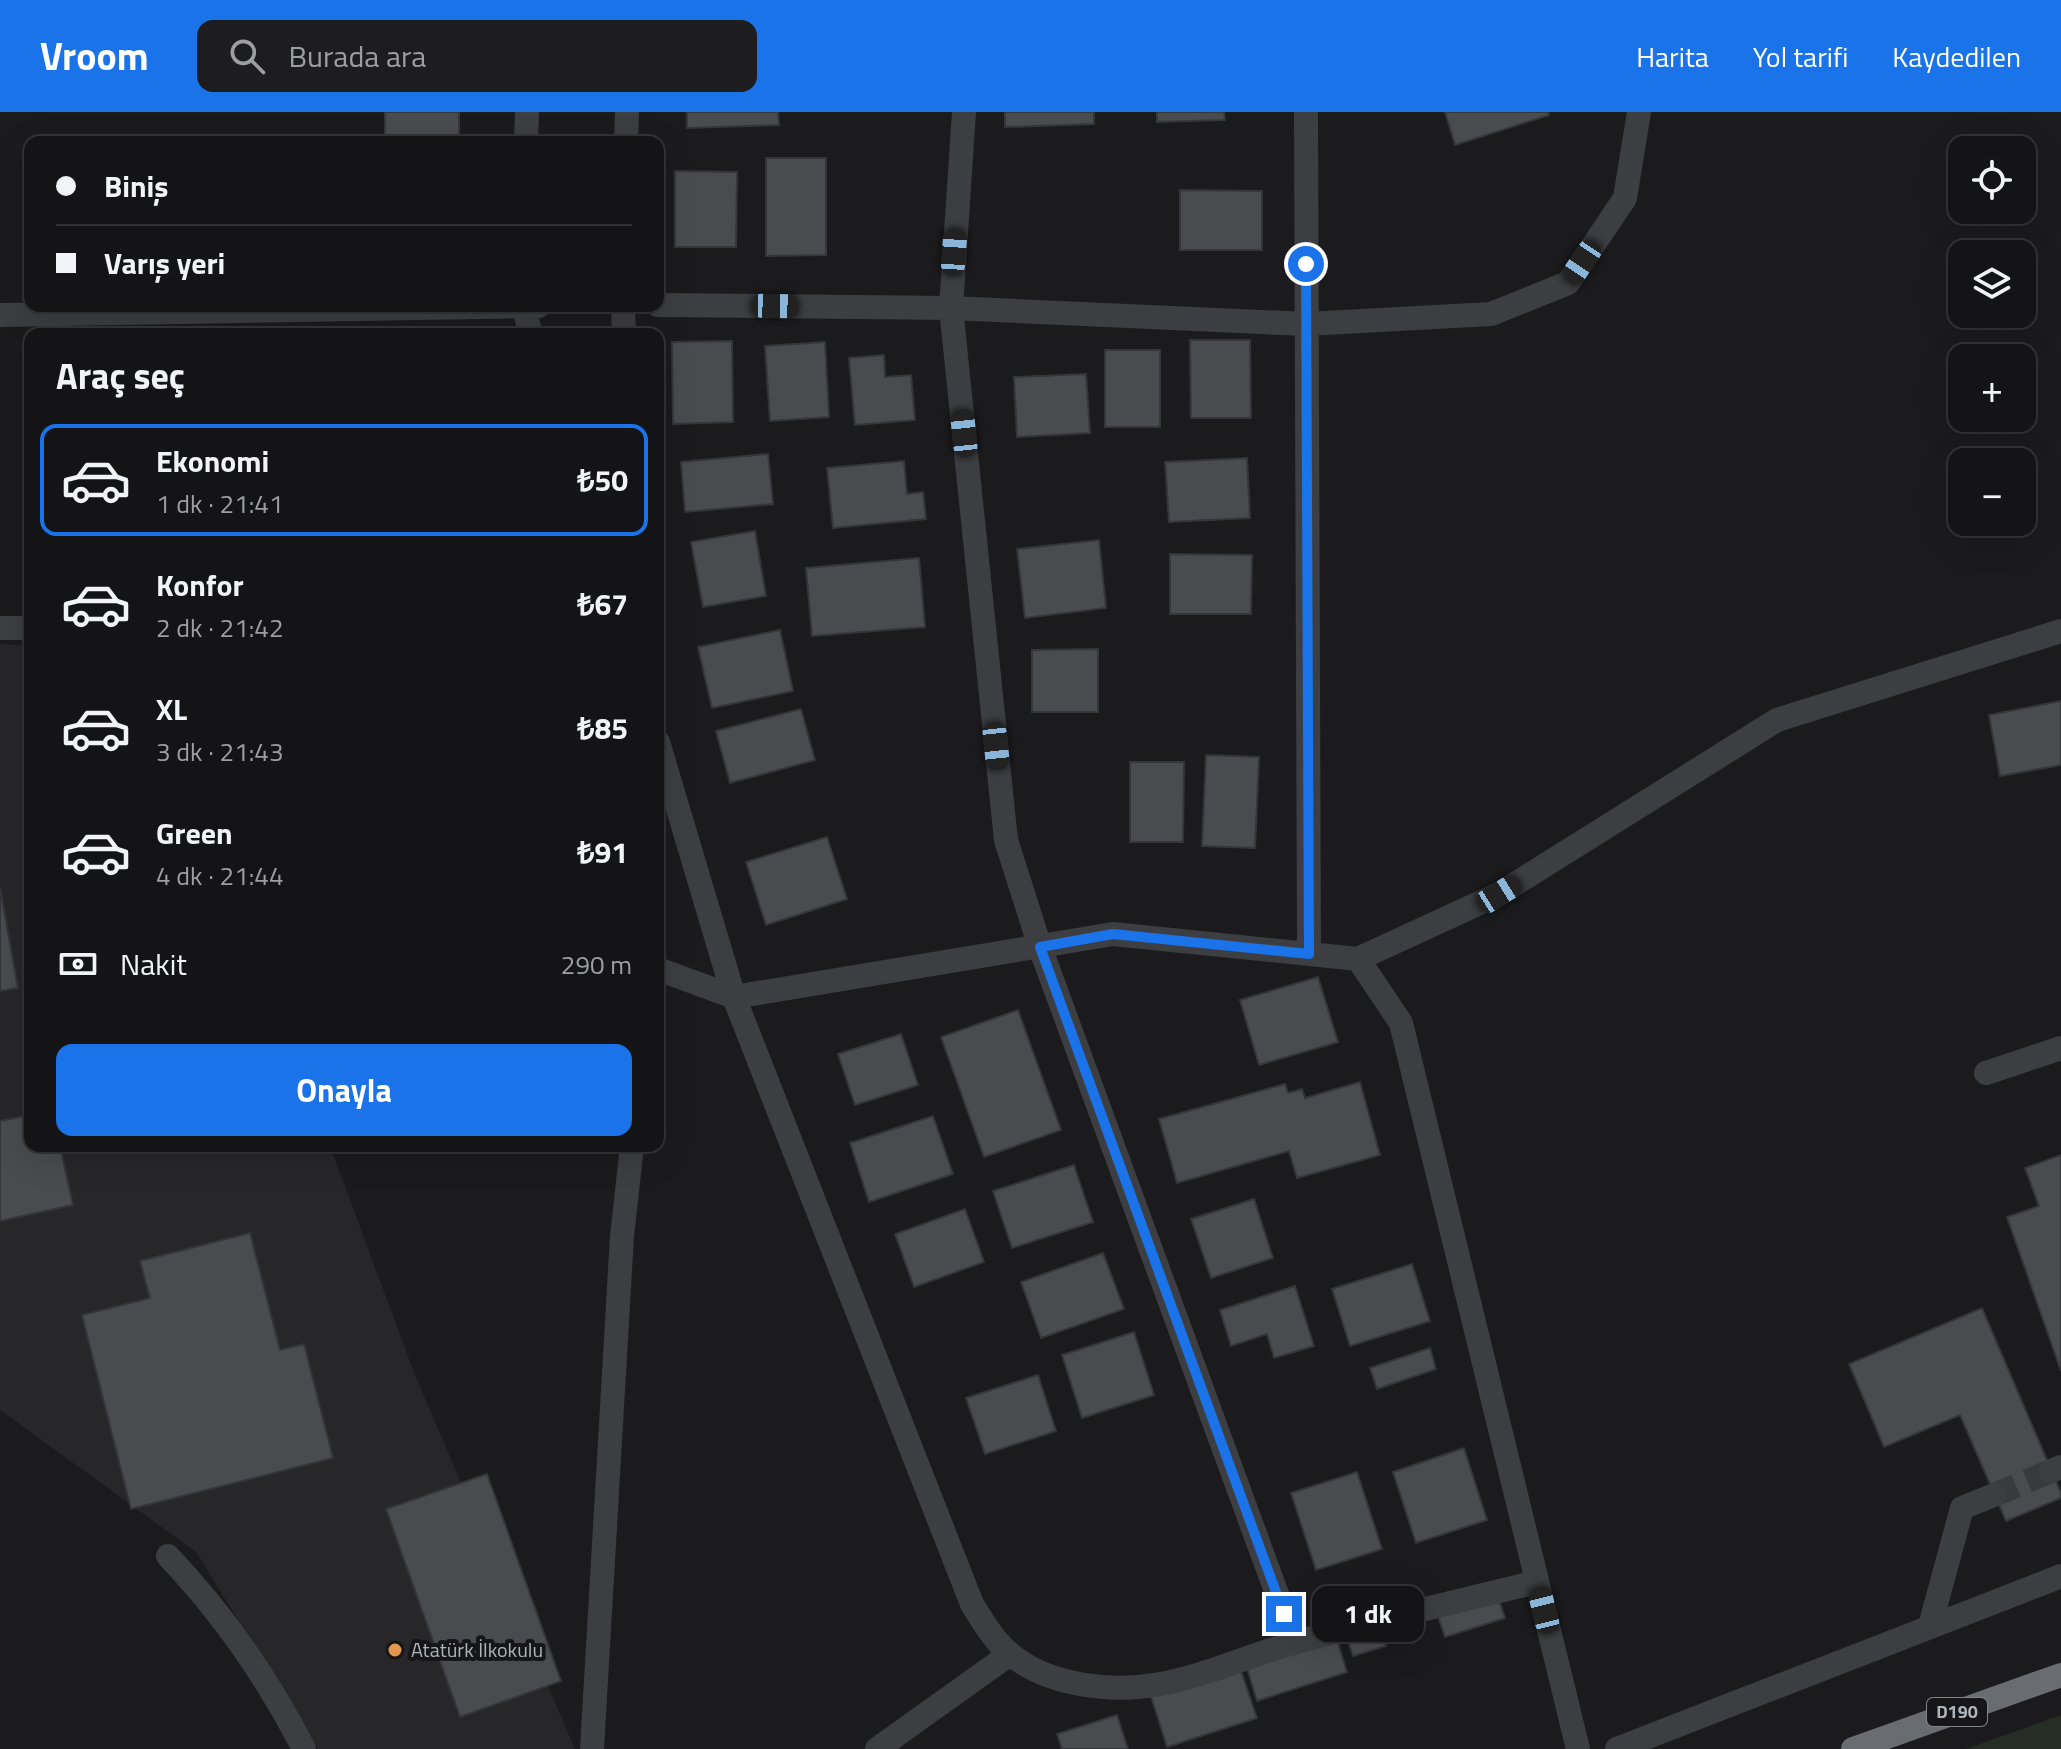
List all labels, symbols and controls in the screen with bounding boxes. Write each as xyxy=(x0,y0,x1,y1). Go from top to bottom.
search box xyxy=(197,20,757,92)
text: Vroom xyxy=(40,27,149,85)
text: Burada ara xyxy=(289,33,426,79)
icon: search xyxy=(225,34,269,78)
text: Harita xyxy=(1636,35,1709,78)
text: Yol tarifi xyxy=(1753,35,1848,78)
text: Kaydedilen xyxy=(1892,35,2021,78)
map controls xyxy=(1948,136,2036,536)
button: locate xyxy=(1948,136,2036,224)
text: Biniş xyxy=(104,163,169,209)
car xyxy=(940,227,968,277)
car xyxy=(1559,235,1605,289)
text: Varış yeri xyxy=(104,240,225,286)
button: layers xyxy=(1948,240,2036,328)
route start xyxy=(1288,246,1324,282)
car xyxy=(751,294,799,318)
button: + xyxy=(1948,344,2036,432)
text: Araç seç xyxy=(56,348,185,403)
car xyxy=(950,408,978,458)
text: Ekonomi xyxy=(156,438,269,484)
icon: car xyxy=(60,444,132,516)
button: − xyxy=(1948,448,2036,536)
text: ₺50 xyxy=(577,457,628,503)
text: 1 dk · 21:41 xyxy=(156,484,283,523)
text: Konfor xyxy=(156,562,244,608)
icon: car xyxy=(60,568,132,640)
text: ₺67 xyxy=(577,581,628,627)
text: 2 dk · 21:42 xyxy=(156,608,283,647)
text: XL xyxy=(156,686,187,732)
icon: car xyxy=(60,692,132,764)
text: ₺85 xyxy=(577,705,628,751)
car xyxy=(982,721,1010,771)
text: 3 dk · 21:43 xyxy=(156,732,283,771)
text: Green xyxy=(156,810,233,856)
icon: car xyxy=(60,816,132,888)
text: ₺91 xyxy=(577,829,628,875)
text: 4 dk · 21:44 xyxy=(156,856,283,895)
car xyxy=(1472,871,1526,917)
text: Nakit xyxy=(120,941,187,987)
icon: cash xyxy=(56,942,100,986)
text: 290 m xyxy=(561,945,632,984)
button: Onayla xyxy=(56,1044,632,1136)
car xyxy=(1527,1584,1561,1636)
callout: 1 dk xyxy=(1312,1586,1424,1642)
text: 1 dk xyxy=(1344,1594,1392,1633)
route end xyxy=(1266,1596,1302,1632)
place label: Atatürk İlkokulu xyxy=(411,1634,543,1665)
marker: Atatürk İlkokulu xyxy=(386,1641,404,1659)
road number: D190 xyxy=(1927,1698,1987,1726)

